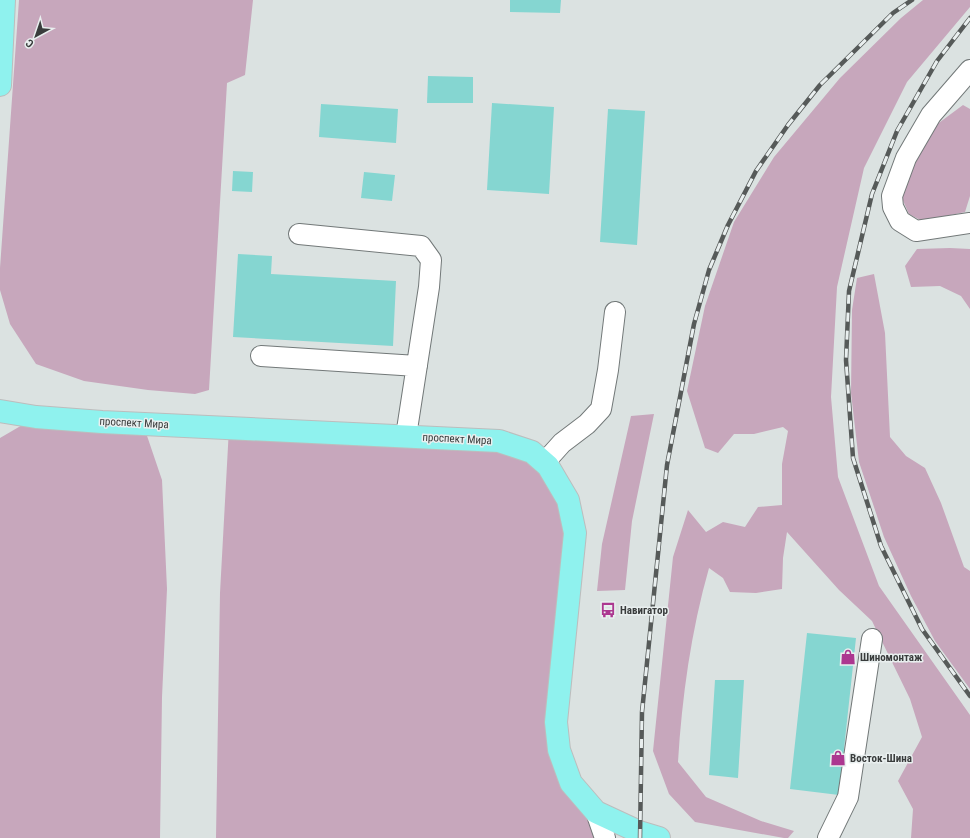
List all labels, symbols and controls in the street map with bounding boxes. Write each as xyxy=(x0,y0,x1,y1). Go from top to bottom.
north arrow xyxy=(16,16,56,56)
text: С xyxy=(23,36,36,50)
street label: проспект Мира xyxy=(99,415,169,431)
street label: проспект Мира xyxy=(422,431,492,447)
bus stop icon: Навигатор xyxy=(599,601,617,619)
place label: Навигатор xyxy=(620,604,668,617)
shop icon: Шиномонтаж xyxy=(839,648,857,666)
place label: Шиномонтаж xyxy=(860,651,923,664)
shop icon: Восток-Шина xyxy=(829,749,847,767)
place label: Восток-Шина xyxy=(850,752,912,765)

